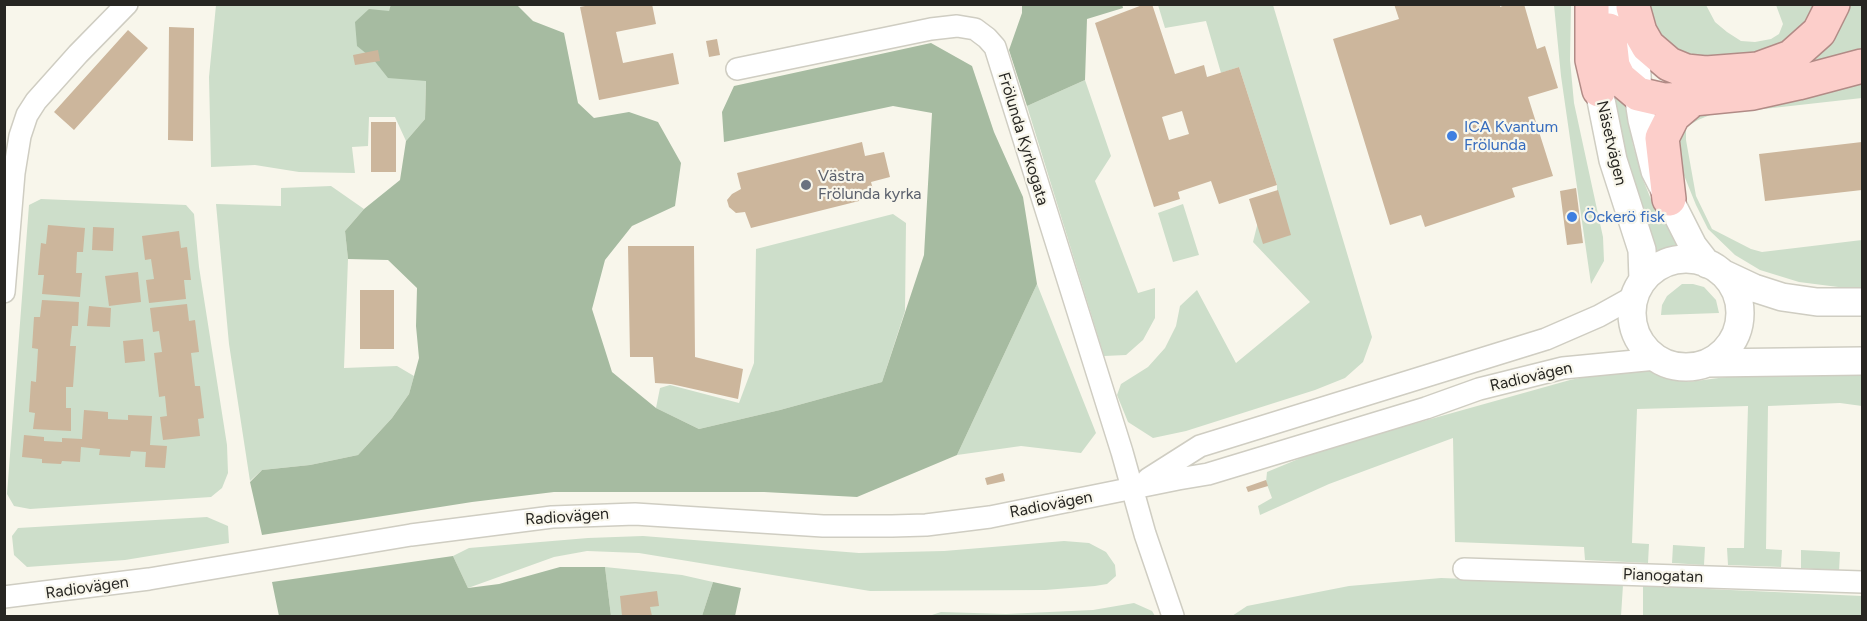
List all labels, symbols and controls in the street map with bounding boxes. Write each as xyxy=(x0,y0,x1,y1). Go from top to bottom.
street label: Frölunda Kyrkogata xyxy=(994,70,1052,208)
street label: Näsetvägen xyxy=(1592,99,1630,187)
place label: ICA Kvantum Frölunda xyxy=(1464,117,1558,155)
marker: ICA Kvantum Frölunda xyxy=(1445,129,1459,143)
place label: Västra Frölunda kyrka xyxy=(818,166,921,204)
marker: Västra Frölunda kyrka xyxy=(799,178,813,192)
place label: Öckerö fisk xyxy=(1584,207,1665,227)
marker: Öckerö fisk xyxy=(1565,210,1579,224)
street label: Radiovägen xyxy=(1488,358,1574,396)
street label: Radiovägen xyxy=(1008,488,1094,522)
street label: Radiovägen xyxy=(525,504,609,530)
street label: Pianogatan xyxy=(1623,565,1703,587)
street label: Radiovägen xyxy=(44,573,130,603)

